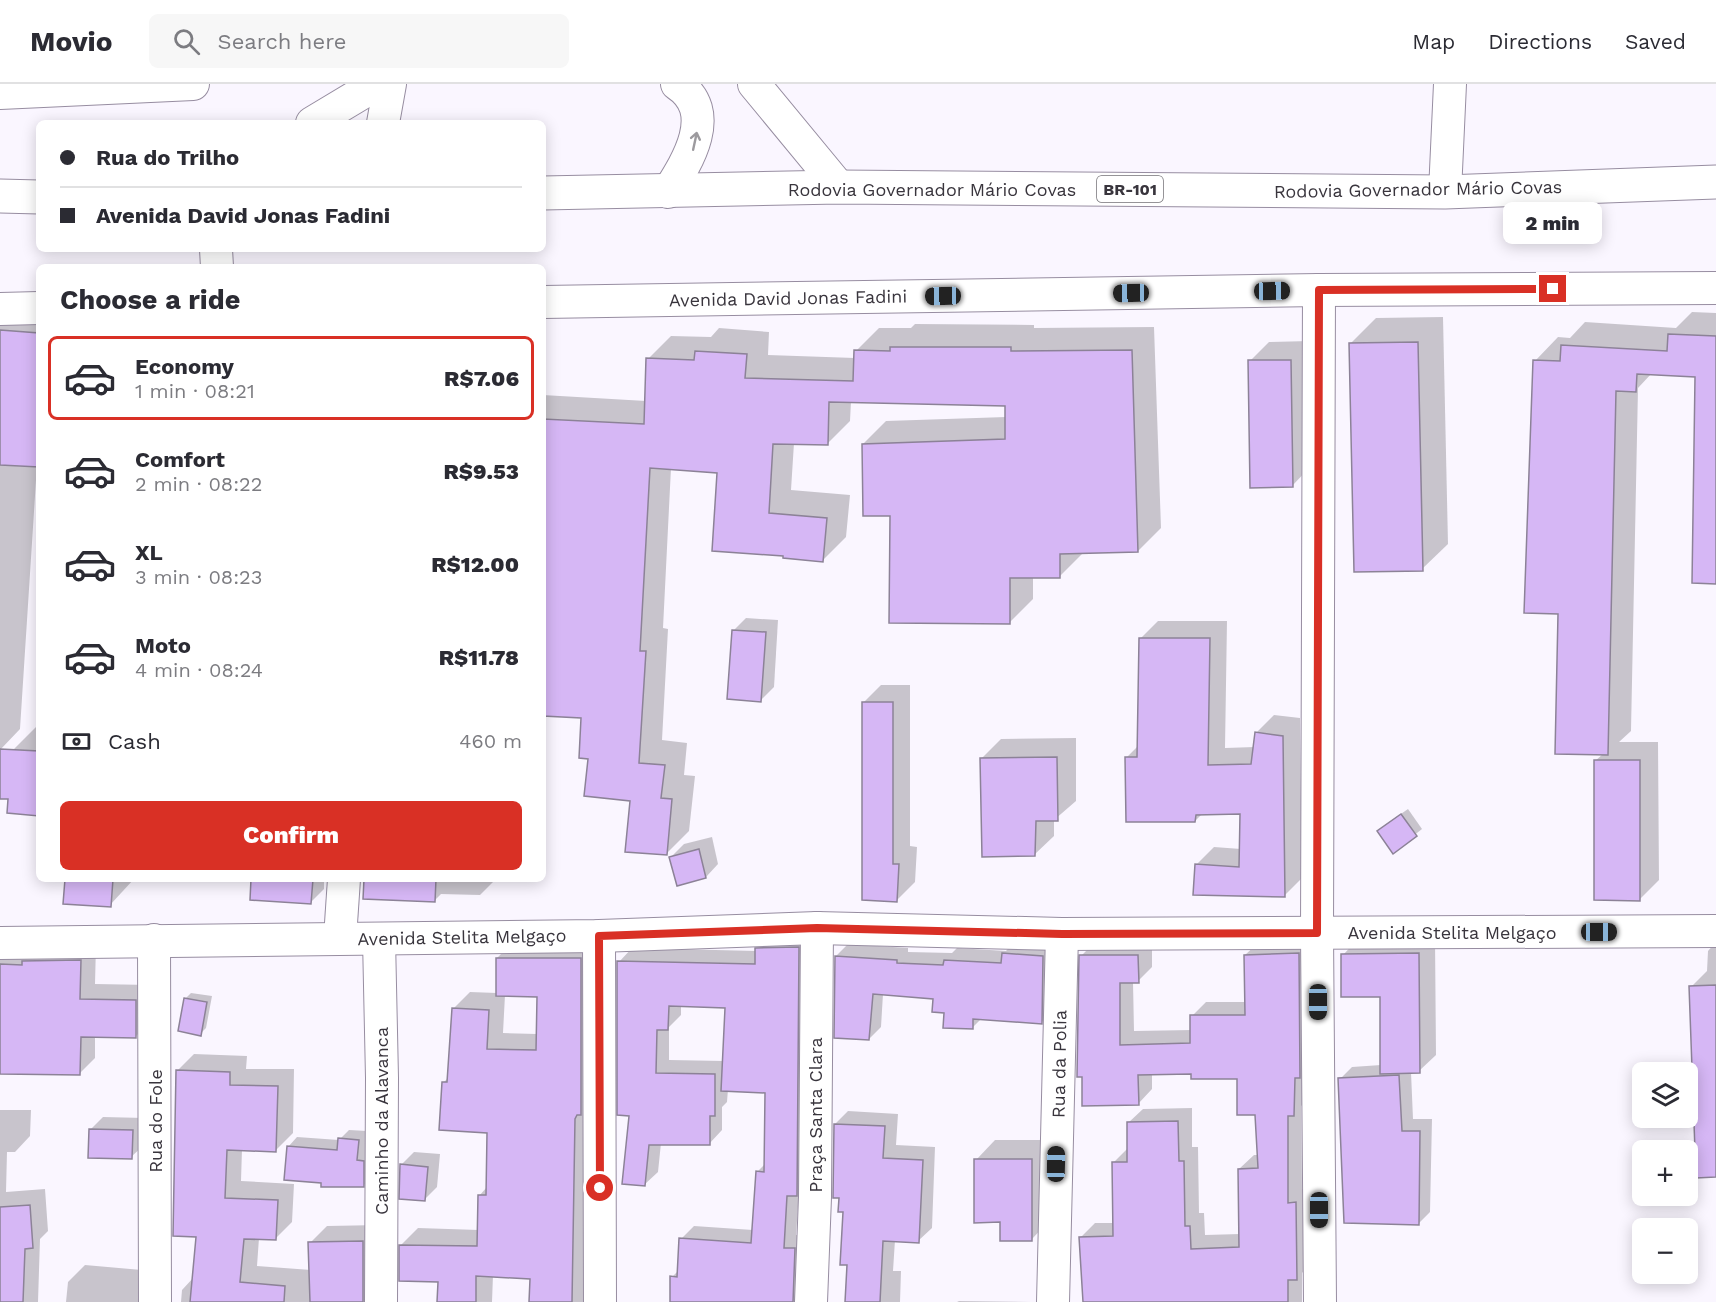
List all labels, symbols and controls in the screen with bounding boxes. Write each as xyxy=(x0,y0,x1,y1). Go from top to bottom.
search box xyxy=(149,14,569,68)
text: Movio xyxy=(30,25,113,58)
icon: search xyxy=(170,25,203,58)
text: Search here xyxy=(218,29,347,54)
text: Map xyxy=(1412,29,1455,54)
text: Directions xyxy=(1488,29,1592,54)
text: Saved xyxy=(1625,29,1686,54)
one-way arrow xyxy=(690,131,701,151)
text: Rua do Trilho xyxy=(96,145,239,170)
road number: BR-101 xyxy=(1097,176,1163,202)
street label: Rodovia Governador Mário Covas xyxy=(1274,176,1562,202)
street label: Rodovia Governador Mário Covas xyxy=(788,179,1076,200)
callout: 2 min xyxy=(1504,202,1602,244)
text: Avenida David Jonas Fadini xyxy=(96,203,390,228)
text: 2 min xyxy=(1525,211,1580,235)
route end xyxy=(1539,275,1566,302)
car xyxy=(1254,282,1290,300)
text: Choose a ride xyxy=(60,284,240,316)
car xyxy=(1113,284,1149,302)
street label: Avenida David Jonas Fadini xyxy=(669,285,907,311)
car xyxy=(925,287,961,305)
icon: car xyxy=(63,351,117,405)
text: Economy xyxy=(135,354,234,379)
text: R$7.06 xyxy=(444,366,519,391)
text: 1 min · 08:21 xyxy=(135,379,255,403)
icon: car xyxy=(63,444,117,498)
text: Comfort xyxy=(135,447,225,472)
text: R$9.53 xyxy=(443,459,519,484)
text: 2 min · 08:22 xyxy=(135,472,262,496)
icon: car xyxy=(63,537,117,591)
text: XL xyxy=(135,540,163,565)
text: R$12.00 xyxy=(431,552,519,577)
text: 3 min · 08:23 xyxy=(135,565,262,589)
icon: car xyxy=(63,630,117,684)
text: Moto xyxy=(135,633,191,658)
text: R$11.78 xyxy=(439,645,519,670)
text: 4 min · 08:24 xyxy=(135,658,263,682)
icon: cash xyxy=(60,725,93,758)
text: Cash xyxy=(108,729,161,754)
text: 460 m xyxy=(459,729,522,753)
button: Confirm xyxy=(60,801,522,870)
street label: Avenida Stelita Melgaço xyxy=(1347,922,1557,943)
car xyxy=(1581,923,1617,941)
street label: Avenida Stelita Melgaço xyxy=(357,925,567,949)
car xyxy=(1309,984,1327,1020)
street label: Rua da Polia xyxy=(1048,1010,1070,1118)
street label: Caminho da Alavanca xyxy=(371,1027,392,1215)
street label: Praça Santa Clara xyxy=(805,1037,826,1193)
map controls xyxy=(1632,1062,1698,1284)
button: layers xyxy=(1632,1062,1698,1128)
street label: Rua do Fole xyxy=(145,1069,166,1173)
button: + xyxy=(1632,1140,1698,1206)
car xyxy=(1047,1146,1065,1182)
route start xyxy=(586,1174,613,1201)
car xyxy=(1310,1192,1328,1228)
button: − xyxy=(1632,1218,1698,1284)

